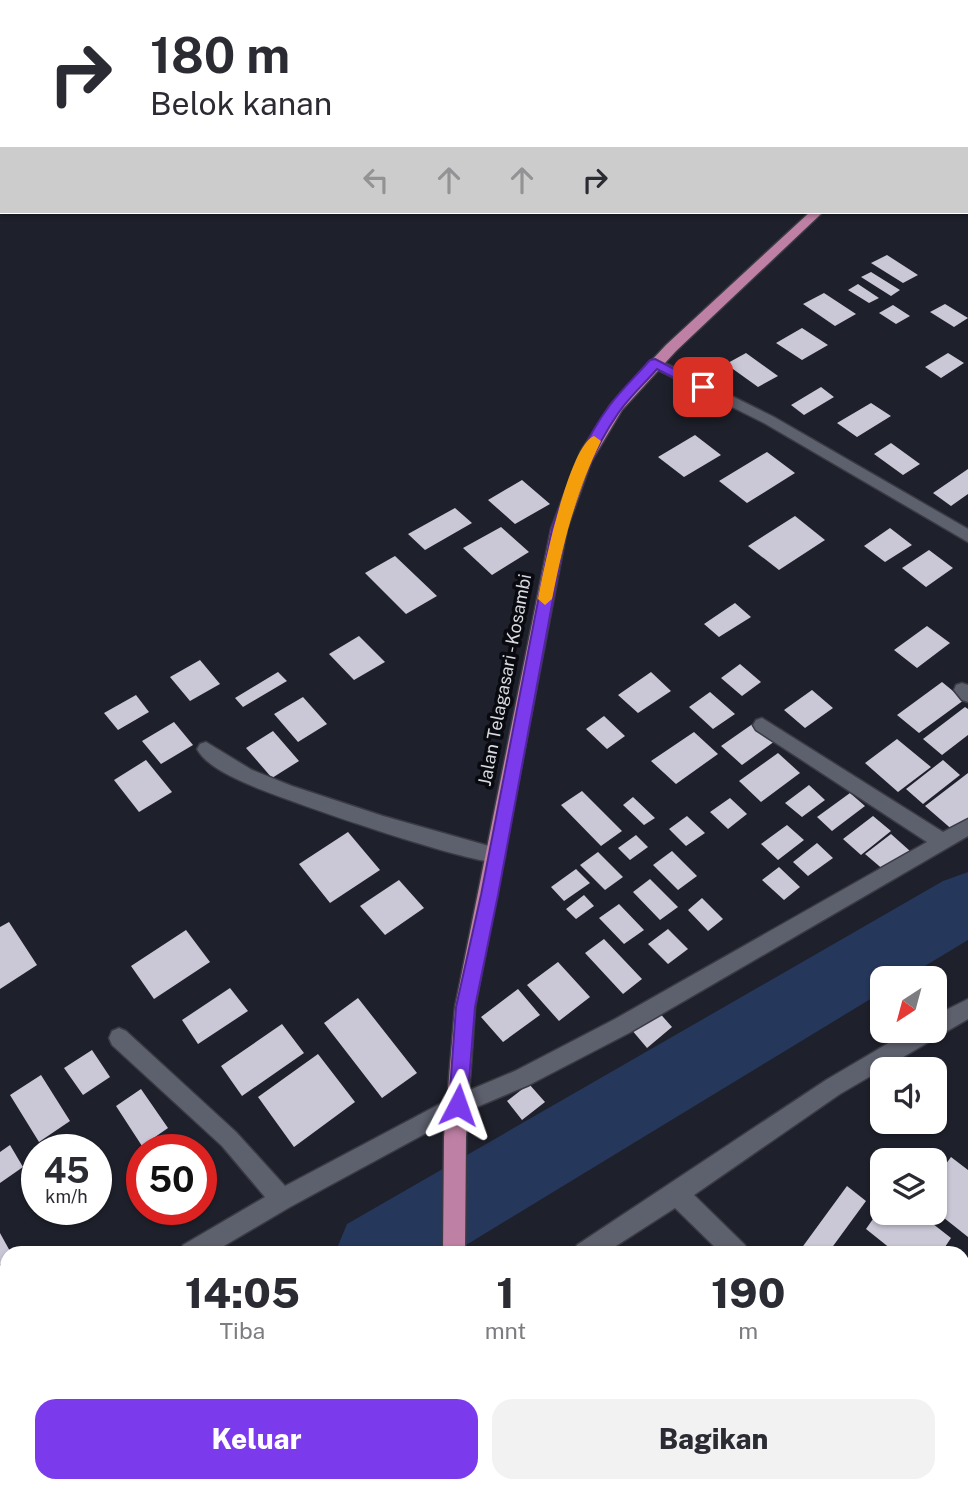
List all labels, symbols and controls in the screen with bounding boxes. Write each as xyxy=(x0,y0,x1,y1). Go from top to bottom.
text: 180 m xyxy=(150,26,290,84)
icon: right xyxy=(35,28,126,119)
text: Belok kanan xyxy=(150,85,332,122)
icon: left xyxy=(357,161,395,199)
icon: ahead xyxy=(430,161,468,199)
icon: ahead xyxy=(503,161,541,199)
icon: right xyxy=(576,161,614,199)
pin xyxy=(673,357,733,417)
icon: arrive xyxy=(684,368,722,406)
street label: Jalan Telagasari - Kosambi xyxy=(474,572,535,788)
north arrow xyxy=(870,966,947,1043)
map controls xyxy=(870,966,947,1225)
button: sound xyxy=(870,1057,947,1134)
position arrow xyxy=(421,1068,495,1142)
speed limit sign: 50 xyxy=(126,1134,217,1225)
button: layers xyxy=(870,1148,947,1225)
text: 45 xyxy=(43,1150,90,1191)
text: km/h xyxy=(45,1186,88,1207)
text: 14:05 xyxy=(185,1268,300,1317)
text: 1 xyxy=(496,1268,515,1317)
text: 190 xyxy=(711,1268,785,1317)
text: Tiba xyxy=(219,1317,265,1344)
text: mnt xyxy=(485,1317,526,1344)
text: m xyxy=(738,1317,758,1344)
button: Keluar xyxy=(35,1399,478,1479)
button: Bagikan xyxy=(492,1399,935,1479)

